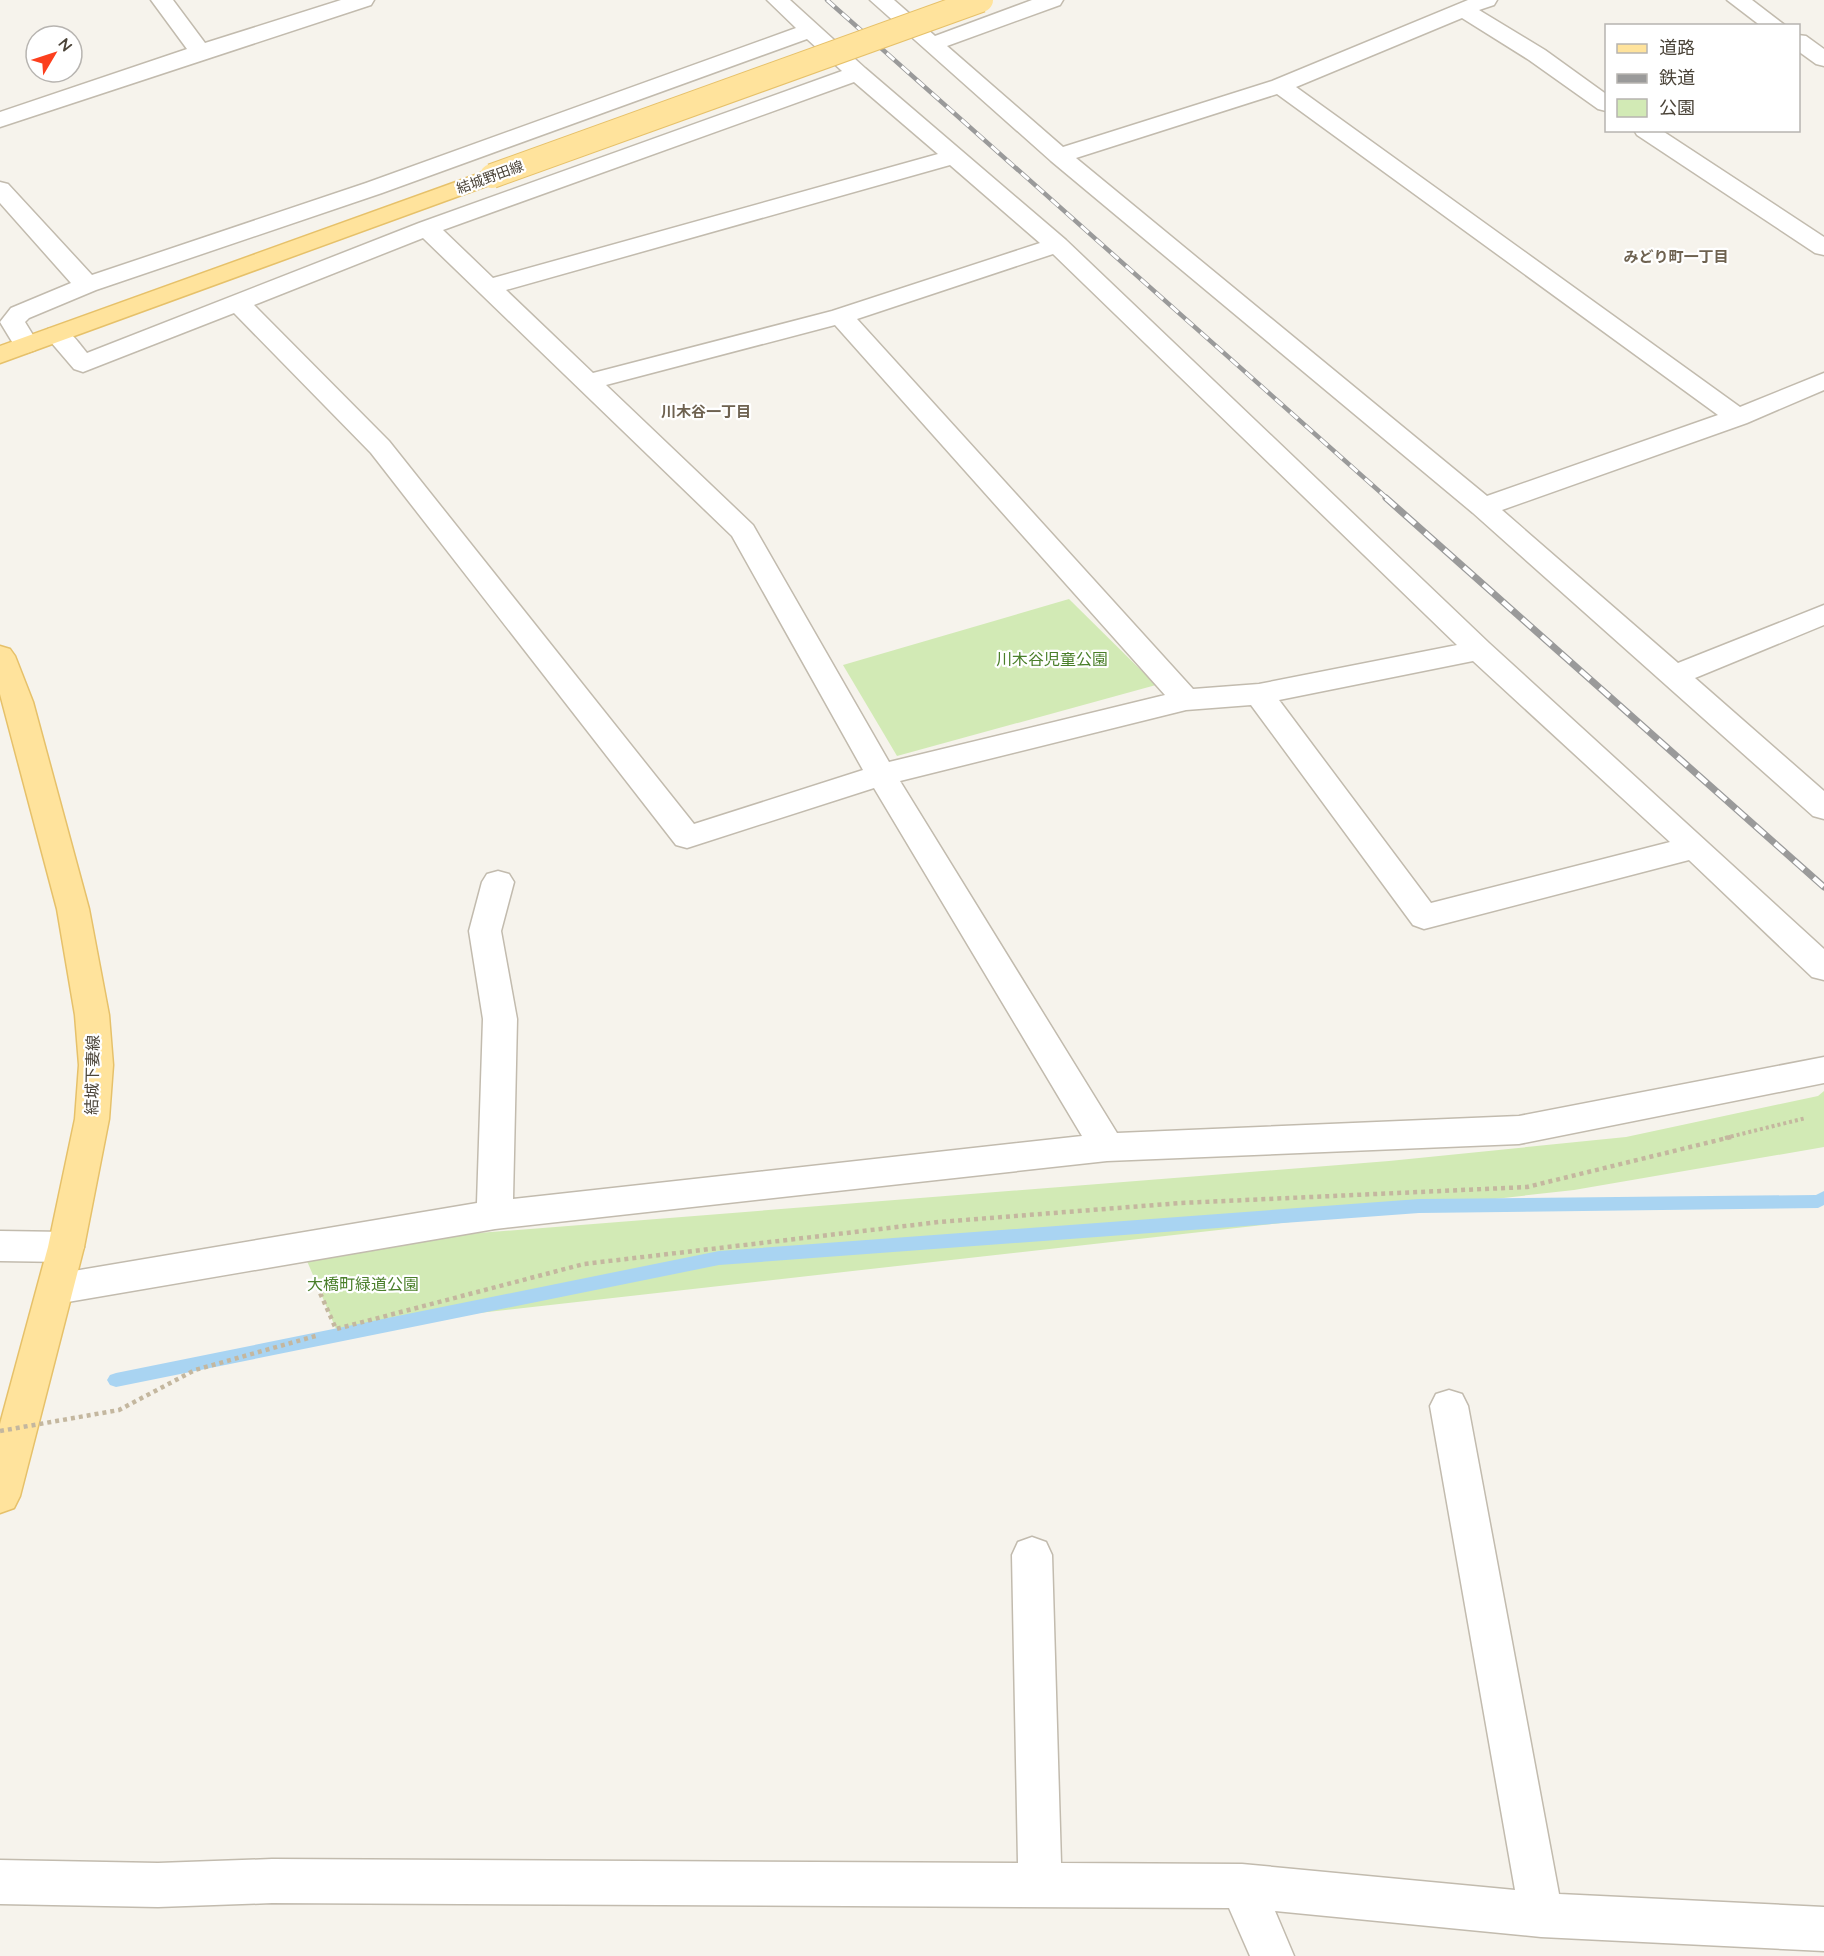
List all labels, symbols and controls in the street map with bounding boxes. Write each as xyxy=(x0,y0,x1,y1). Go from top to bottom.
north arrow xyxy=(24,24,84,84)
legend xyxy=(1605,24,1800,132)
text: N xyxy=(54,34,77,55)
text: 道路 xyxy=(1659,36,1695,59)
text: 鉄道 xyxy=(1659,66,1695,89)
text: 公園 xyxy=(1659,96,1695,119)
street label: 結城野田線 xyxy=(454,157,526,197)
district label: みどり町一丁目 xyxy=(1623,247,1729,266)
district label: 川木谷一丁目 xyxy=(661,402,751,421)
park label: 川木谷児童公園 xyxy=(996,649,1108,669)
street label: 結城下妻線 xyxy=(81,1035,103,1115)
park label: 大橋町緑道公園 xyxy=(307,1274,419,1294)

